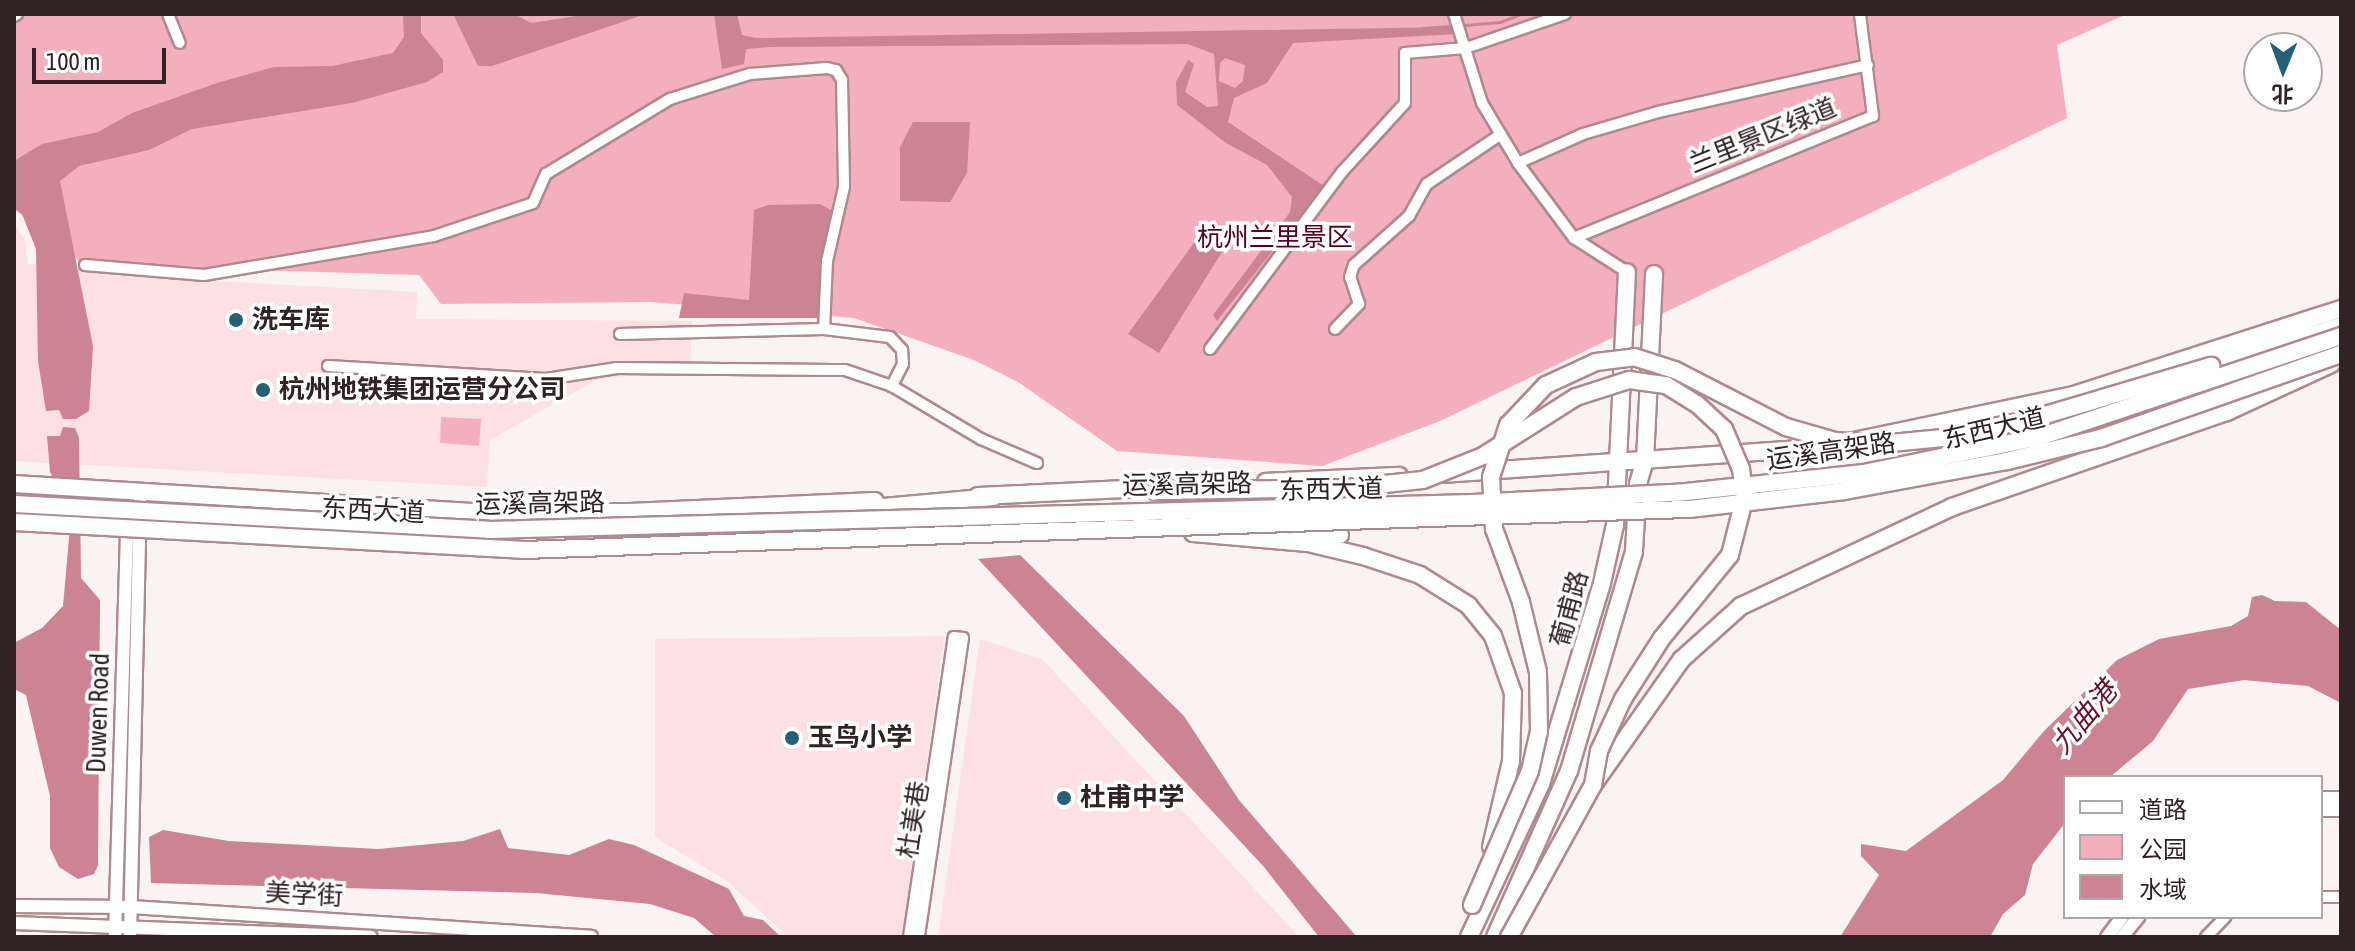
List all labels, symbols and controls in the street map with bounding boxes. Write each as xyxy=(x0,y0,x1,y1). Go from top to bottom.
scale bar xyxy=(36,32,170,82)
north arrow xyxy=(2243,32,2323,112)
text: 100 m xyxy=(46,48,100,75)
text: 北 xyxy=(2271,81,2294,107)
street label: 兰里景区绿道 xyxy=(1685,92,1841,180)
park label: 杭州兰里景区 xyxy=(1197,222,1353,254)
place label: 洗车库 xyxy=(252,304,330,336)
marker: 洗车库 xyxy=(227,311,245,329)
place label: 杭州地铁集团运营分公司 xyxy=(279,374,565,406)
marker: 杭州地铁集团运营分公司 xyxy=(254,381,272,399)
street label: 东西大道 xyxy=(1940,402,2048,456)
street label: 运溪高架路 xyxy=(1764,428,1898,476)
street label: 运溪高架路 xyxy=(1122,468,1252,502)
street label: 东西大道 xyxy=(1279,473,1383,507)
street label: 运溪高架路 xyxy=(475,487,605,521)
street label: 东西大道 xyxy=(320,493,426,529)
street label: 葡甫路 xyxy=(1545,567,1595,651)
street label: Duwen Road xyxy=(81,652,117,774)
water label: 九曲港 xyxy=(2044,674,2124,760)
place label: 玉鸟小学 xyxy=(808,722,912,754)
marker: 玉鸟小学 xyxy=(783,729,801,747)
legend xyxy=(2063,775,2323,919)
street label: 杜美巷 xyxy=(892,779,936,861)
place label: 杜甫中学 xyxy=(1080,782,1184,814)
marker: 杜甫中学 xyxy=(1055,789,1073,807)
text: 道路 xyxy=(2139,796,2187,823)
text: 公园 xyxy=(2139,836,2187,863)
text: 水域 xyxy=(2139,876,2187,903)
street label: 美学街 xyxy=(264,877,344,913)

